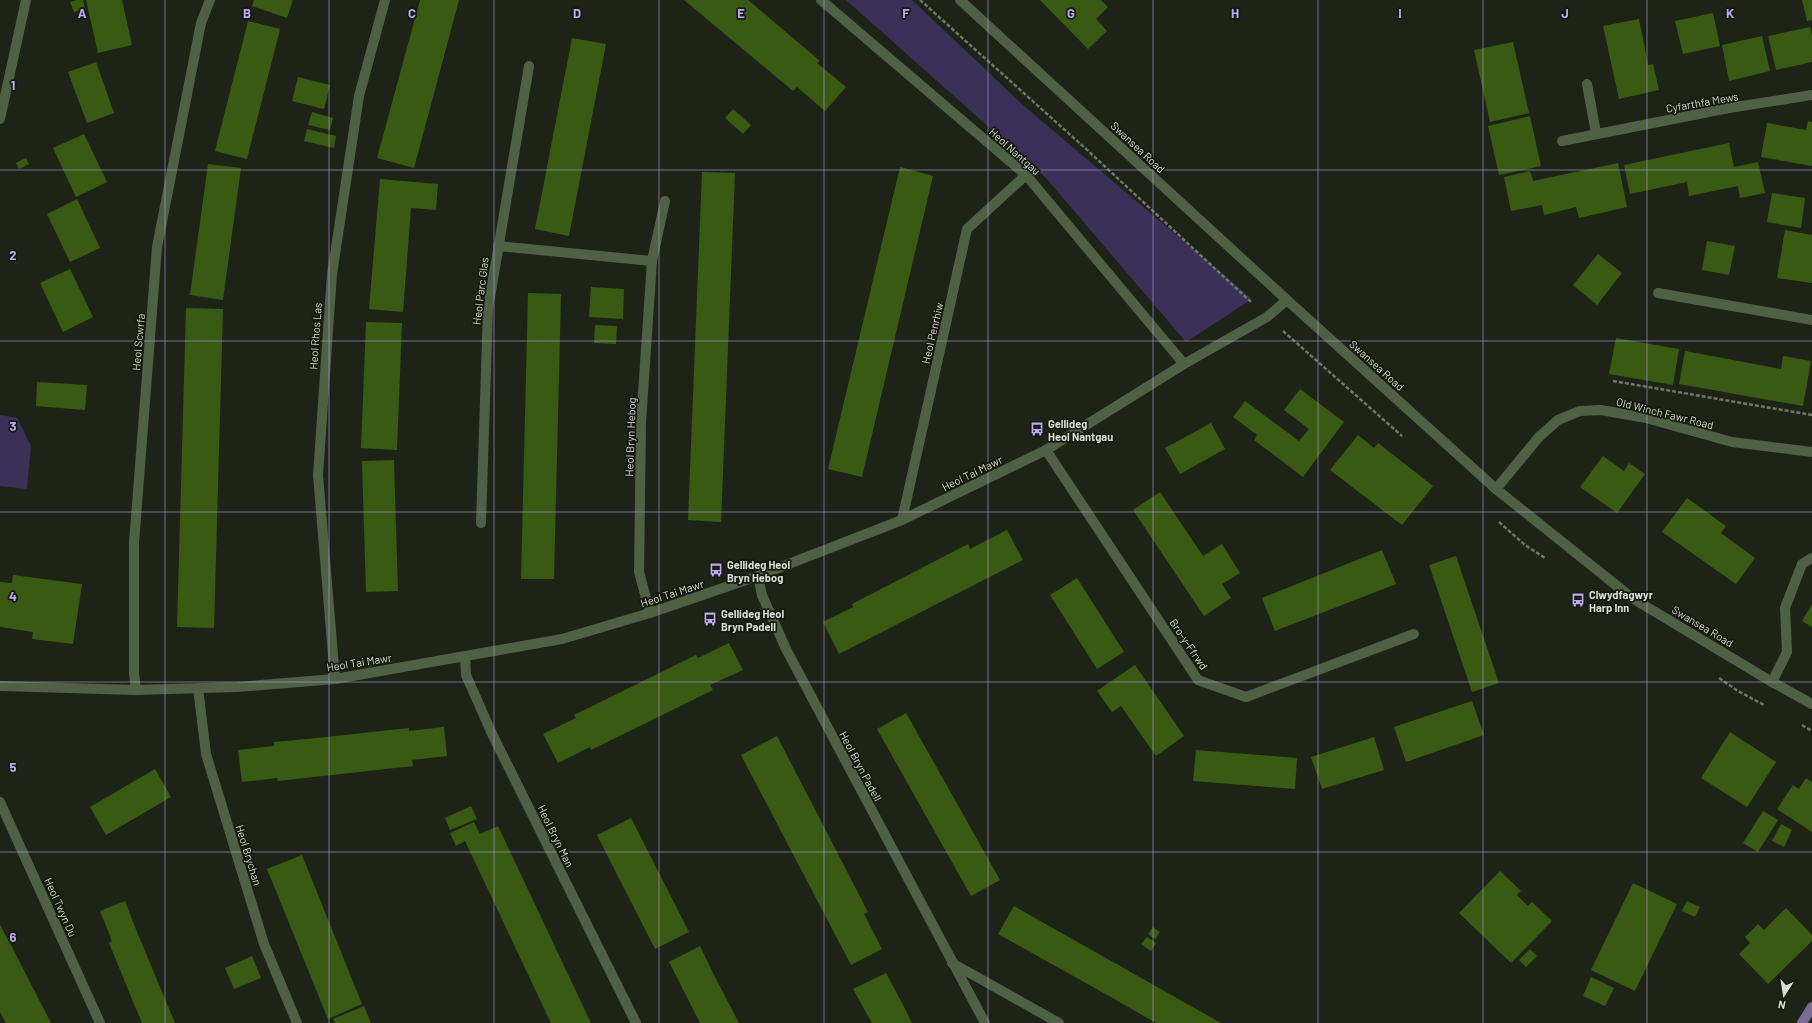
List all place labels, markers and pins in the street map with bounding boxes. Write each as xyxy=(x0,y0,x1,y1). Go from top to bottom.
place label: Gellideg Heol Nantgau xyxy=(1048,417,1113,443)
bus stop icon: Gellideg Heol Nantgau xyxy=(1029,421,1045,437)
place label: Gellideg Heol Bryn Hebog xyxy=(727,558,790,584)
bus stop icon: Gellideg Heol Bryn Hebog xyxy=(708,562,724,578)
place label: Clwydfagwyr Harp Inn xyxy=(1589,588,1654,614)
bus stop icon: Clwydfagwyr Harp Inn xyxy=(1570,592,1586,608)
place label: Gellideg Heol Bryn Padell xyxy=(721,607,784,633)
bus stop icon: Gellideg Heol Bryn Padell xyxy=(702,611,718,627)

